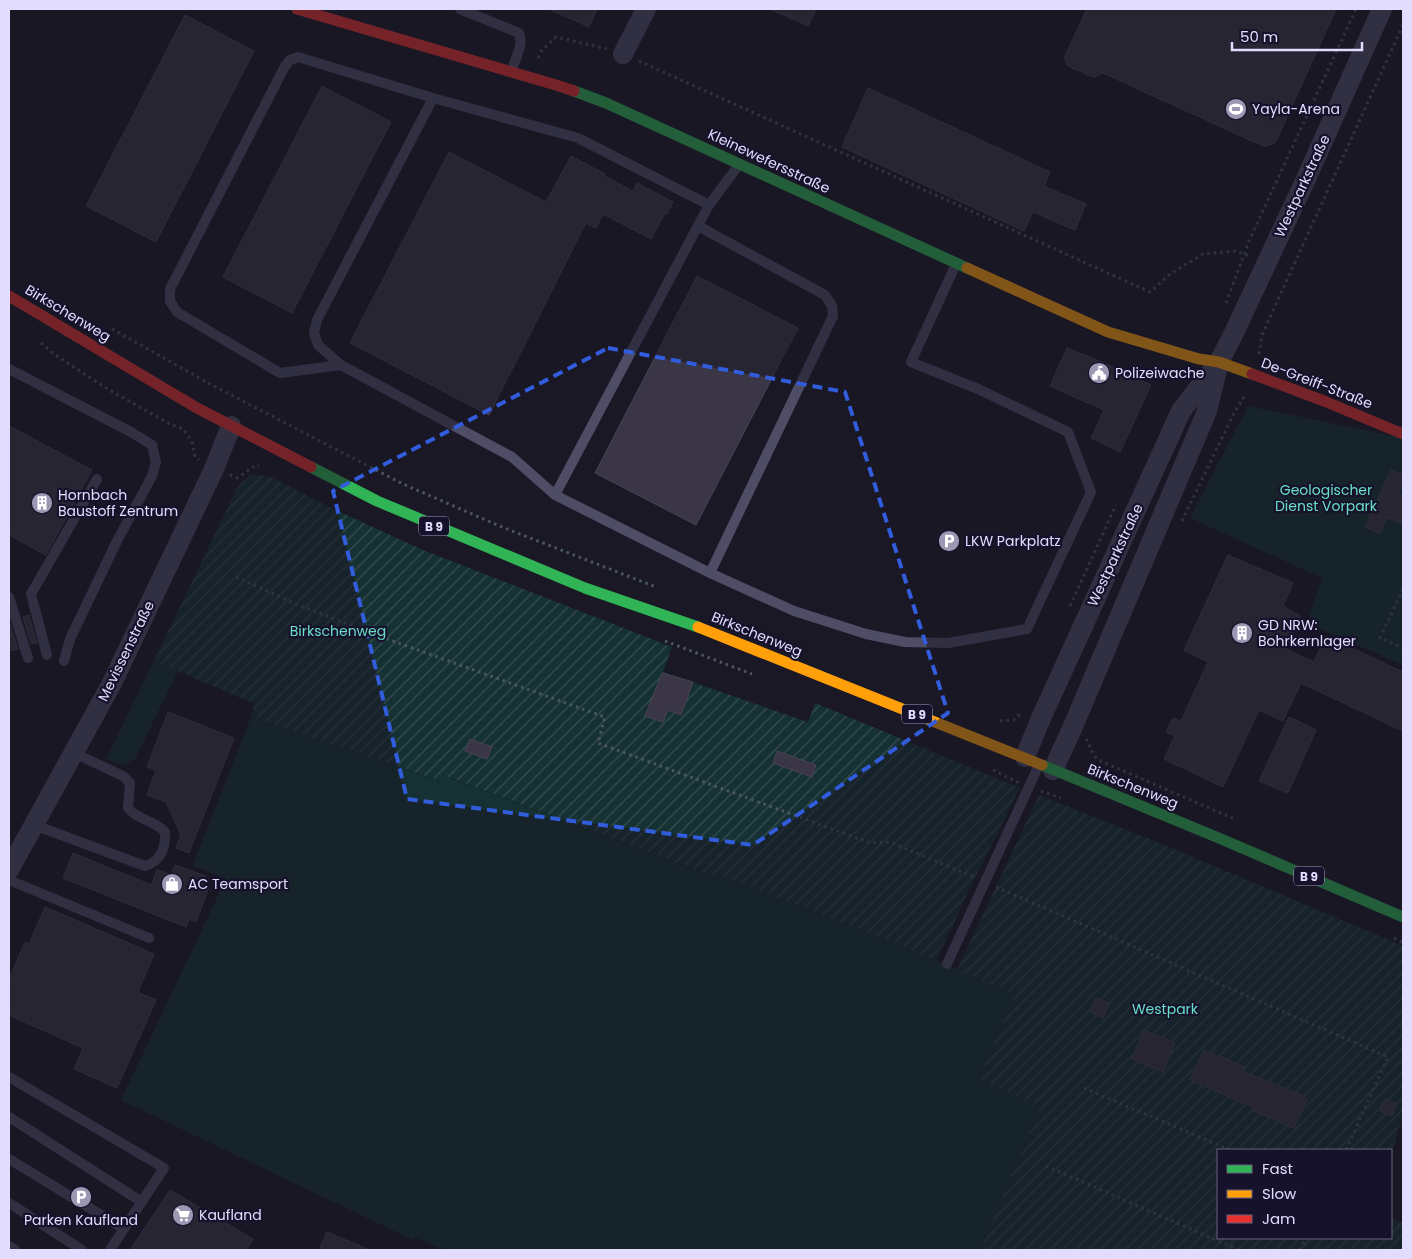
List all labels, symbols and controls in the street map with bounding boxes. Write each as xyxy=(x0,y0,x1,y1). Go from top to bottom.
scale bar xyxy=(1232,20,1362,52)
text: 50 m xyxy=(1240,26,1278,47)
sports icon: Yayla-Arena xyxy=(1224,97,1248,121)
place label: Yayla-Arena xyxy=(1252,99,1340,119)
street label: Kleinewefersstraße xyxy=(705,124,834,198)
street label: Westparkstraße xyxy=(1269,131,1335,241)
street label: Birkschenweg xyxy=(21,280,115,346)
street label: De-Greiff-Straße xyxy=(1258,353,1376,414)
public building icon: Polizeiwache xyxy=(1087,361,1111,385)
place label: Polizeiwache xyxy=(1115,363,1205,383)
park label: Geologischer Dienst Vorpark xyxy=(1275,480,1378,516)
place label: Hornbach Baustoff Zentrum xyxy=(58,485,178,521)
building icon: Hornbach Baustoff Zentrum xyxy=(30,491,54,515)
street label: Westparkstraße xyxy=(1082,500,1148,610)
road number: B 9 xyxy=(419,516,449,536)
parking icon: LKW Parkplatz xyxy=(937,529,961,553)
place label: LKW Parkplatz xyxy=(965,531,1061,551)
street label: Mevissenstraße xyxy=(93,597,159,705)
street label: Birkschenweg xyxy=(709,607,805,661)
place label: GD NRW: Bohrkernlager xyxy=(1258,615,1356,651)
park label: Birkschenweg xyxy=(290,621,386,641)
building icon: GD NRW: Bohrkernlager xyxy=(1230,621,1254,645)
road number: B 9 xyxy=(902,704,932,724)
street label: Birkschenweg xyxy=(1085,759,1181,813)
road number: B 9 xyxy=(1294,866,1324,886)
shop icon: AC Teamsport xyxy=(160,872,184,896)
place label: AC Teamsport xyxy=(188,874,288,894)
park label: Westpark xyxy=(1132,999,1199,1019)
legend xyxy=(1217,1149,1392,1239)
text: Fast xyxy=(1262,1158,1293,1179)
text: Slow xyxy=(1262,1183,1297,1204)
parking icon: Parken Kaufland xyxy=(69,1185,93,1209)
supermarket icon: Kaufland xyxy=(171,1203,195,1227)
place label: Kaufland xyxy=(199,1205,262,1225)
text: Jam xyxy=(1262,1208,1296,1229)
place label: Parken Kaufland xyxy=(24,1210,138,1230)

